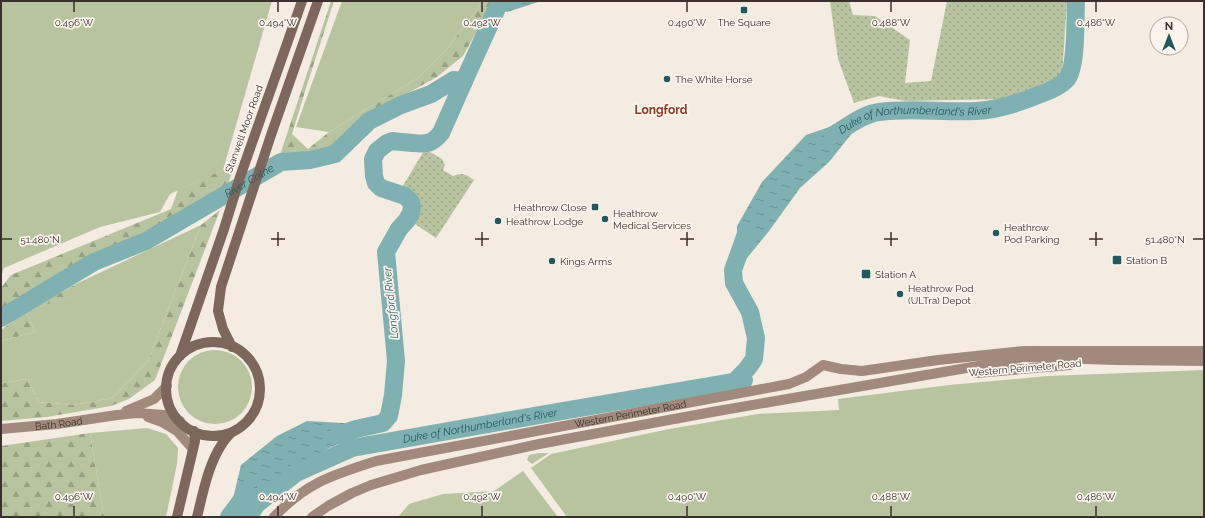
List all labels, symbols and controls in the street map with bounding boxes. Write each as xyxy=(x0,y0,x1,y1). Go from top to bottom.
marker: The Square xyxy=(739,5,749,15)
north arrow xyxy=(1149,16,1189,56)
text: 0.496°W xyxy=(55,17,94,28)
text: 0.494°W xyxy=(259,17,297,28)
text: 0.492°W xyxy=(463,17,501,28)
text: 0.490°W xyxy=(668,17,707,28)
place label: The Square xyxy=(717,17,771,28)
text: 0.488°W xyxy=(872,17,911,28)
text: 0.486°W xyxy=(1077,17,1116,28)
text: N xyxy=(1165,20,1173,33)
marker: The White Horse xyxy=(662,74,672,84)
place label: The White Horse xyxy=(675,74,753,85)
street label: Stanwell Moor Road xyxy=(223,84,265,174)
district label: Longford xyxy=(634,103,688,117)
water label: Duke of Northumberland's River xyxy=(836,103,994,137)
water label: River Colne xyxy=(222,161,276,200)
place label: Heathrow Close xyxy=(513,202,587,213)
marker: Heathrow Close xyxy=(590,202,600,212)
place label: Heathrow Medical Services xyxy=(613,208,691,231)
marker: Heathrow Medical Services xyxy=(600,214,610,224)
marker: Heathrow Lodge xyxy=(493,216,503,226)
place label: Heathrow Lodge xyxy=(506,216,583,227)
place label: Heathrow Pod Parking xyxy=(1004,222,1059,245)
marker: Heathrow Pod Parking xyxy=(991,228,1001,238)
text: 51.480°N xyxy=(20,234,60,245)
text: 51.480°N xyxy=(1145,234,1185,245)
marker: Station B xyxy=(1111,254,1123,266)
place label: Station B xyxy=(1126,255,1168,266)
marker: Kings Arms xyxy=(547,256,557,266)
place label: Kings Arms xyxy=(560,256,612,267)
water label: Longford River xyxy=(381,265,401,339)
marker: Station A xyxy=(860,268,872,280)
place label: Station A xyxy=(875,269,916,280)
place label: Heathrow Pod (ULTra) Depot xyxy=(908,283,974,306)
marker: Heathrow Pod (ULTra) Depot xyxy=(895,289,905,299)
street label: Western Perimeter Road xyxy=(968,358,1082,378)
street label: Western Perimeter Road xyxy=(574,398,687,429)
water label: Duke of Northumberland's River xyxy=(402,405,560,445)
street label: Bath Road xyxy=(34,415,83,431)
text: 0.496°W xyxy=(55,491,94,502)
text: 0.494°W xyxy=(259,491,297,502)
text: 0.492°W xyxy=(463,491,501,502)
text: 0.490°W xyxy=(668,491,707,502)
text: 0.488°W xyxy=(872,491,911,502)
text: 0.486°W xyxy=(1077,491,1116,502)

